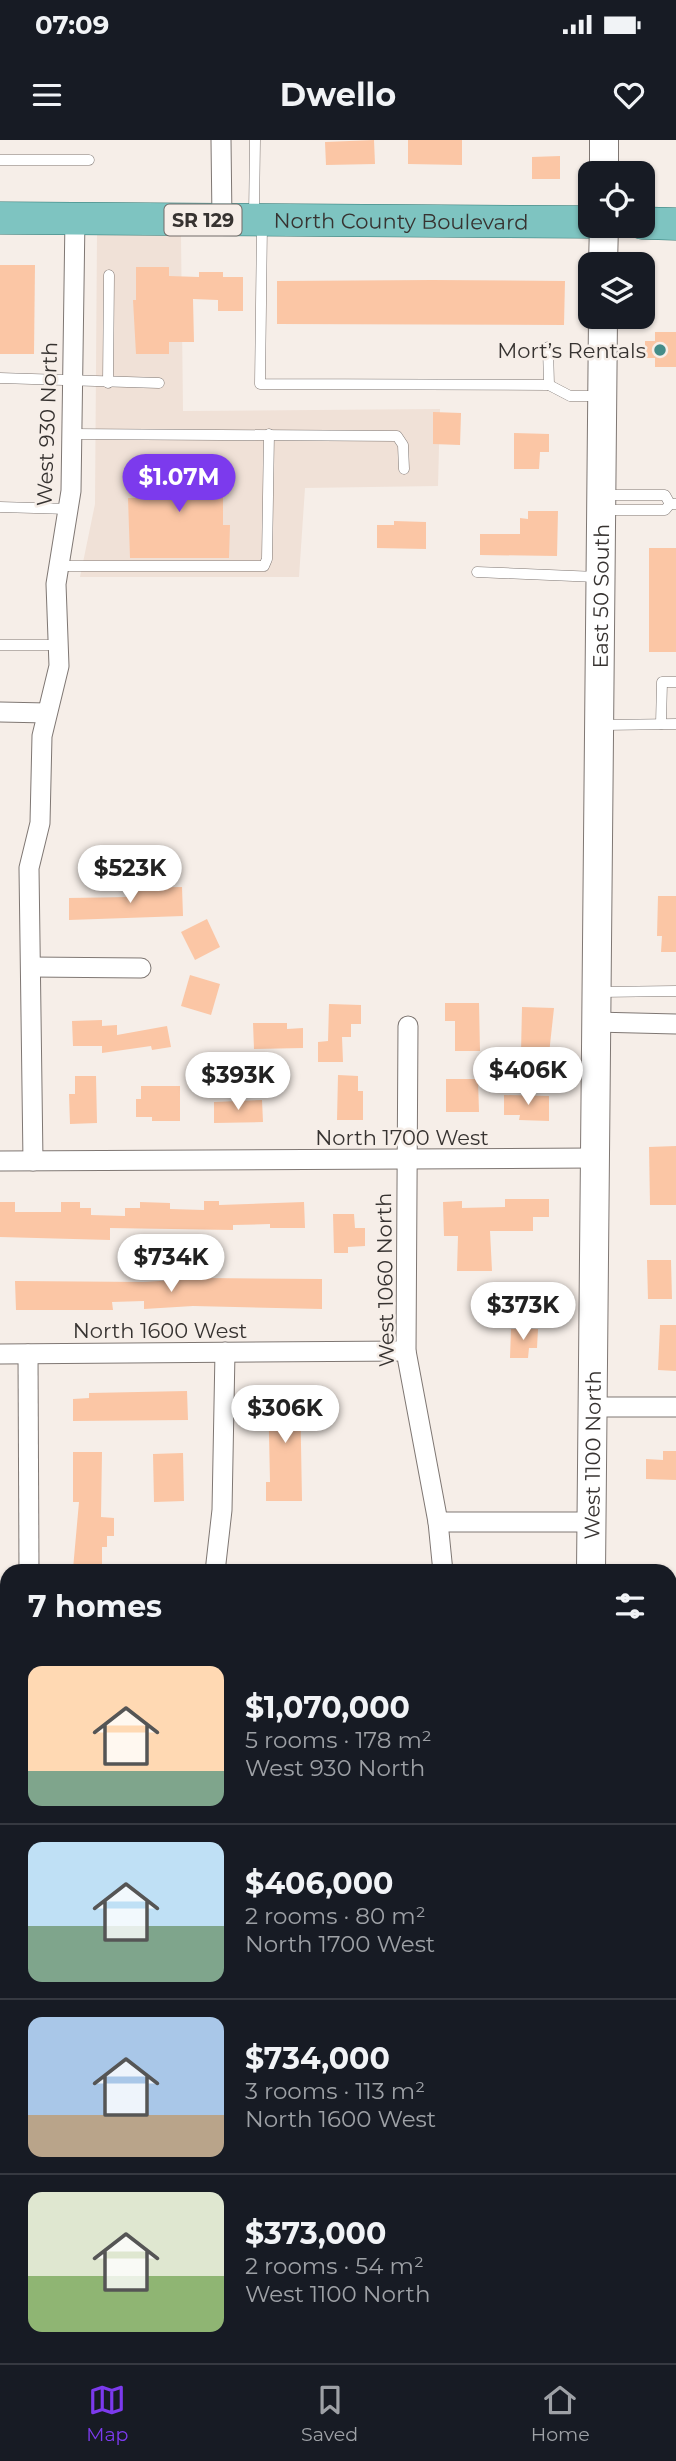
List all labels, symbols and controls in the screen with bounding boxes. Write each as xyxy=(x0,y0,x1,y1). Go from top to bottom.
text: 07:09 xyxy=(35,9,109,41)
text: Dwello xyxy=(280,75,396,114)
icon: menu xyxy=(28,76,66,114)
icon: heart xyxy=(610,76,648,114)
map controls xyxy=(578,161,655,329)
button: locate xyxy=(578,161,655,238)
road number: SR 129 xyxy=(164,204,242,236)
street label: North County Boulevard xyxy=(273,207,529,234)
button: layers xyxy=(578,252,655,329)
place label: Mort’s Rentals xyxy=(497,338,646,363)
street label: West 930 North xyxy=(32,341,62,507)
marker: Mort’s Rentals xyxy=(652,342,668,358)
pin: $1.07M xyxy=(122,454,236,514)
text: $1.07M xyxy=(139,463,219,491)
street label: East 50 South xyxy=(587,524,614,669)
pin: $523K xyxy=(81,846,179,905)
text: $523K xyxy=(94,854,166,882)
pin: $406K xyxy=(479,1048,577,1107)
pin: $393K xyxy=(189,1052,287,1112)
text: $406K xyxy=(489,1056,567,1084)
text: $393K xyxy=(201,1061,275,1089)
street label: North 1700 West xyxy=(315,1125,489,1150)
street label: West 1060 North xyxy=(371,1193,399,1367)
pin: $734K xyxy=(122,1234,220,1294)
text: $734K xyxy=(133,1243,209,1271)
pin: $373K xyxy=(474,1282,572,1342)
text: $373K xyxy=(487,1291,559,1319)
street label: North 1600 West xyxy=(73,1318,247,1343)
street label: West 1100 North xyxy=(579,1370,605,1540)
pin: $306K xyxy=(236,1386,334,1445)
text: $306K xyxy=(247,1394,323,1422)
icon: filters xyxy=(611,1587,649,1625)
text: 7 homes xyxy=(28,1588,162,1625)
text: $1,070,000 xyxy=(245,1689,410,1726)
icon: home xyxy=(84,1694,168,1778)
text: 5 rooms · 178 m² xyxy=(245,1726,432,1754)
text: West 930 North xyxy=(245,1754,425,1782)
text: $406,000 xyxy=(245,1865,393,1902)
icon: home xyxy=(84,1870,168,1954)
text: 2 rooms · 80 m² xyxy=(245,1902,426,1930)
text: North 1700 West xyxy=(245,1930,435,1958)
text: $734,000 xyxy=(245,2040,390,2077)
icon: home xyxy=(84,2045,168,2129)
text: 3 rooms · 113 m² xyxy=(245,2077,425,2105)
text: North 1600 West xyxy=(245,2105,436,2133)
text: $373,000 xyxy=(245,2215,386,2252)
icon: home xyxy=(84,2220,168,2304)
text: 2 rooms · 54 m² xyxy=(245,2252,424,2280)
text: West 1100 North xyxy=(245,2280,430,2308)
tab: Map xyxy=(86,2381,129,2446)
tab: Saved xyxy=(301,2381,358,2446)
tab: Home xyxy=(531,2381,590,2446)

